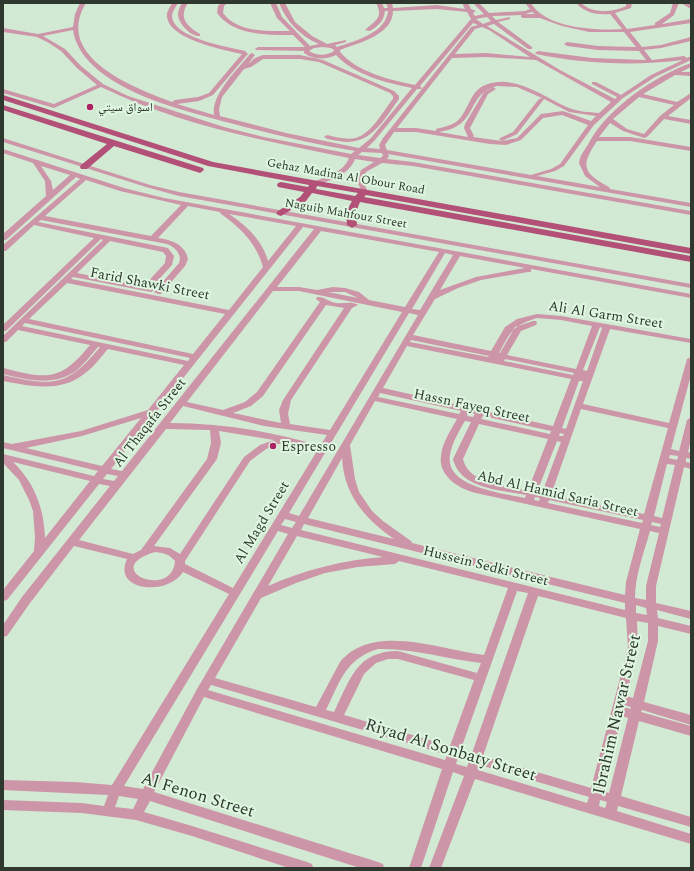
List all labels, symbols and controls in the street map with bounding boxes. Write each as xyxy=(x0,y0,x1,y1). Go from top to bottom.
place label: اسواق سيتي xyxy=(98,98,153,117)
marker: اسواق سيتي xyxy=(85,102,95,112)
street label: Gehaz Madina Al Obour Road xyxy=(265,153,427,200)
street label: Naguib Mahfouz Street xyxy=(283,193,409,234)
street label: Farid Shawki Street xyxy=(88,262,212,305)
street label: Ali Al Garm Street xyxy=(547,295,665,334)
street label: Al Thaqafa Street xyxy=(108,373,191,472)
street label: Hassn Fayeq Street xyxy=(412,383,532,428)
place label: Espresso xyxy=(281,436,336,457)
marker: Espresso xyxy=(268,441,278,451)
street label: Abd Al Hamid Saria Street xyxy=(475,465,641,522)
street label: Al Magd Street xyxy=(228,477,295,568)
street label: Hussein Sedki Street xyxy=(421,540,551,591)
street label: Ibrahim Nawar Street xyxy=(586,632,648,797)
street label: Riyad Al Sonbaty Street xyxy=(362,712,540,788)
street label: Al Fenon Street xyxy=(138,765,258,825)

